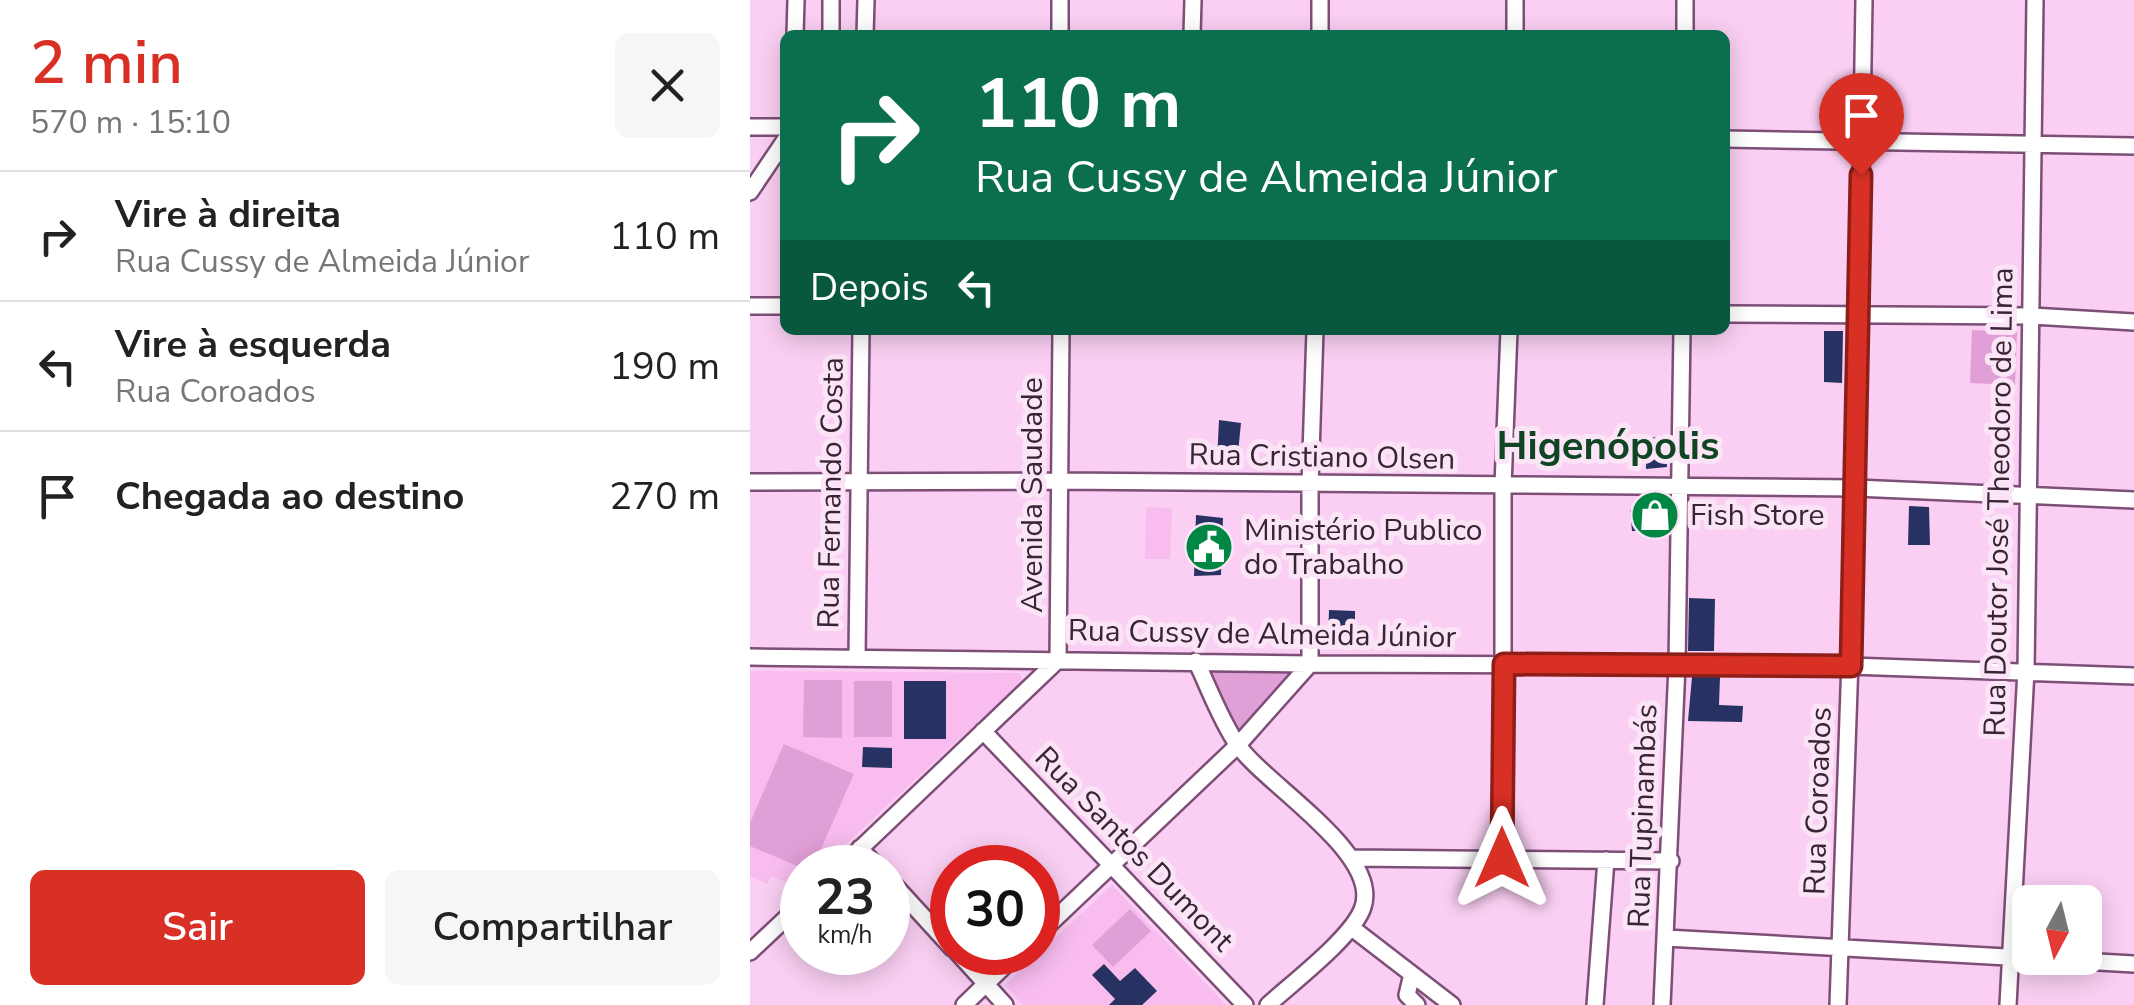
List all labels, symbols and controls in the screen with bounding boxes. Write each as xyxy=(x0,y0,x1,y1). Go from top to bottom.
text: 2 min xyxy=(30,22,183,104)
button: close xyxy=(615,33,720,138)
text: 110 m xyxy=(975,56,1181,152)
icon: right xyxy=(810,70,940,200)
pin xyxy=(1819,73,1904,176)
icon: arrive xyxy=(1834,88,1889,143)
text: 570 m · 15:10 xyxy=(30,101,231,144)
text: Rua Cussy de Almeida Júnior xyxy=(975,147,1558,208)
text: Vire à direita xyxy=(115,189,341,240)
icon: right xyxy=(30,209,85,264)
text: 110 m xyxy=(609,211,720,262)
text: Rua Cussy de Almeida Júnior xyxy=(115,240,529,283)
icon: left xyxy=(949,260,1004,315)
text: Depois xyxy=(810,262,929,313)
street label: Rua Doutor José Theodoro de Lima xyxy=(1974,267,2024,737)
text: Vire à esquerda xyxy=(115,319,391,370)
icon: left xyxy=(30,339,85,394)
text: 190 m xyxy=(609,341,720,392)
street label: Rua Fernando Costa xyxy=(808,357,854,629)
text: Rua Coroados xyxy=(115,370,316,413)
street label: Avenida Saudade xyxy=(1012,377,1053,613)
district label: Higenópolis xyxy=(1497,419,1719,473)
street label: Rua Cristiano Olsen xyxy=(1188,434,1456,480)
icon: arrive xyxy=(30,469,85,524)
text: Chegada ao destino xyxy=(115,471,464,522)
text: 270 m xyxy=(609,471,720,522)
shop icon: Fish Store xyxy=(1629,489,1681,541)
place label: Fish Store xyxy=(1690,495,1825,536)
place label: Ministério Publico do Trabalho xyxy=(1244,510,1483,585)
public building icon: Ministério Publico do Trabalho xyxy=(1183,521,1235,573)
street label: Rua Cussy de Almeida Júnior xyxy=(1067,610,1457,658)
street label: Rua Tupinambás xyxy=(1619,703,1667,929)
street label: Rua Coroados xyxy=(1794,706,1842,896)
street label: Rua Santos Dumont xyxy=(1025,738,1243,961)
position arrow xyxy=(1450,806,1554,910)
speed limit sign: 30 xyxy=(930,845,1060,975)
text: 23 xyxy=(815,863,875,932)
button: Sair xyxy=(30,870,365,985)
button: Compartilhar xyxy=(385,870,720,985)
north arrow xyxy=(2012,885,2102,975)
map controls xyxy=(2012,885,2102,975)
text: km/h xyxy=(817,918,873,952)

